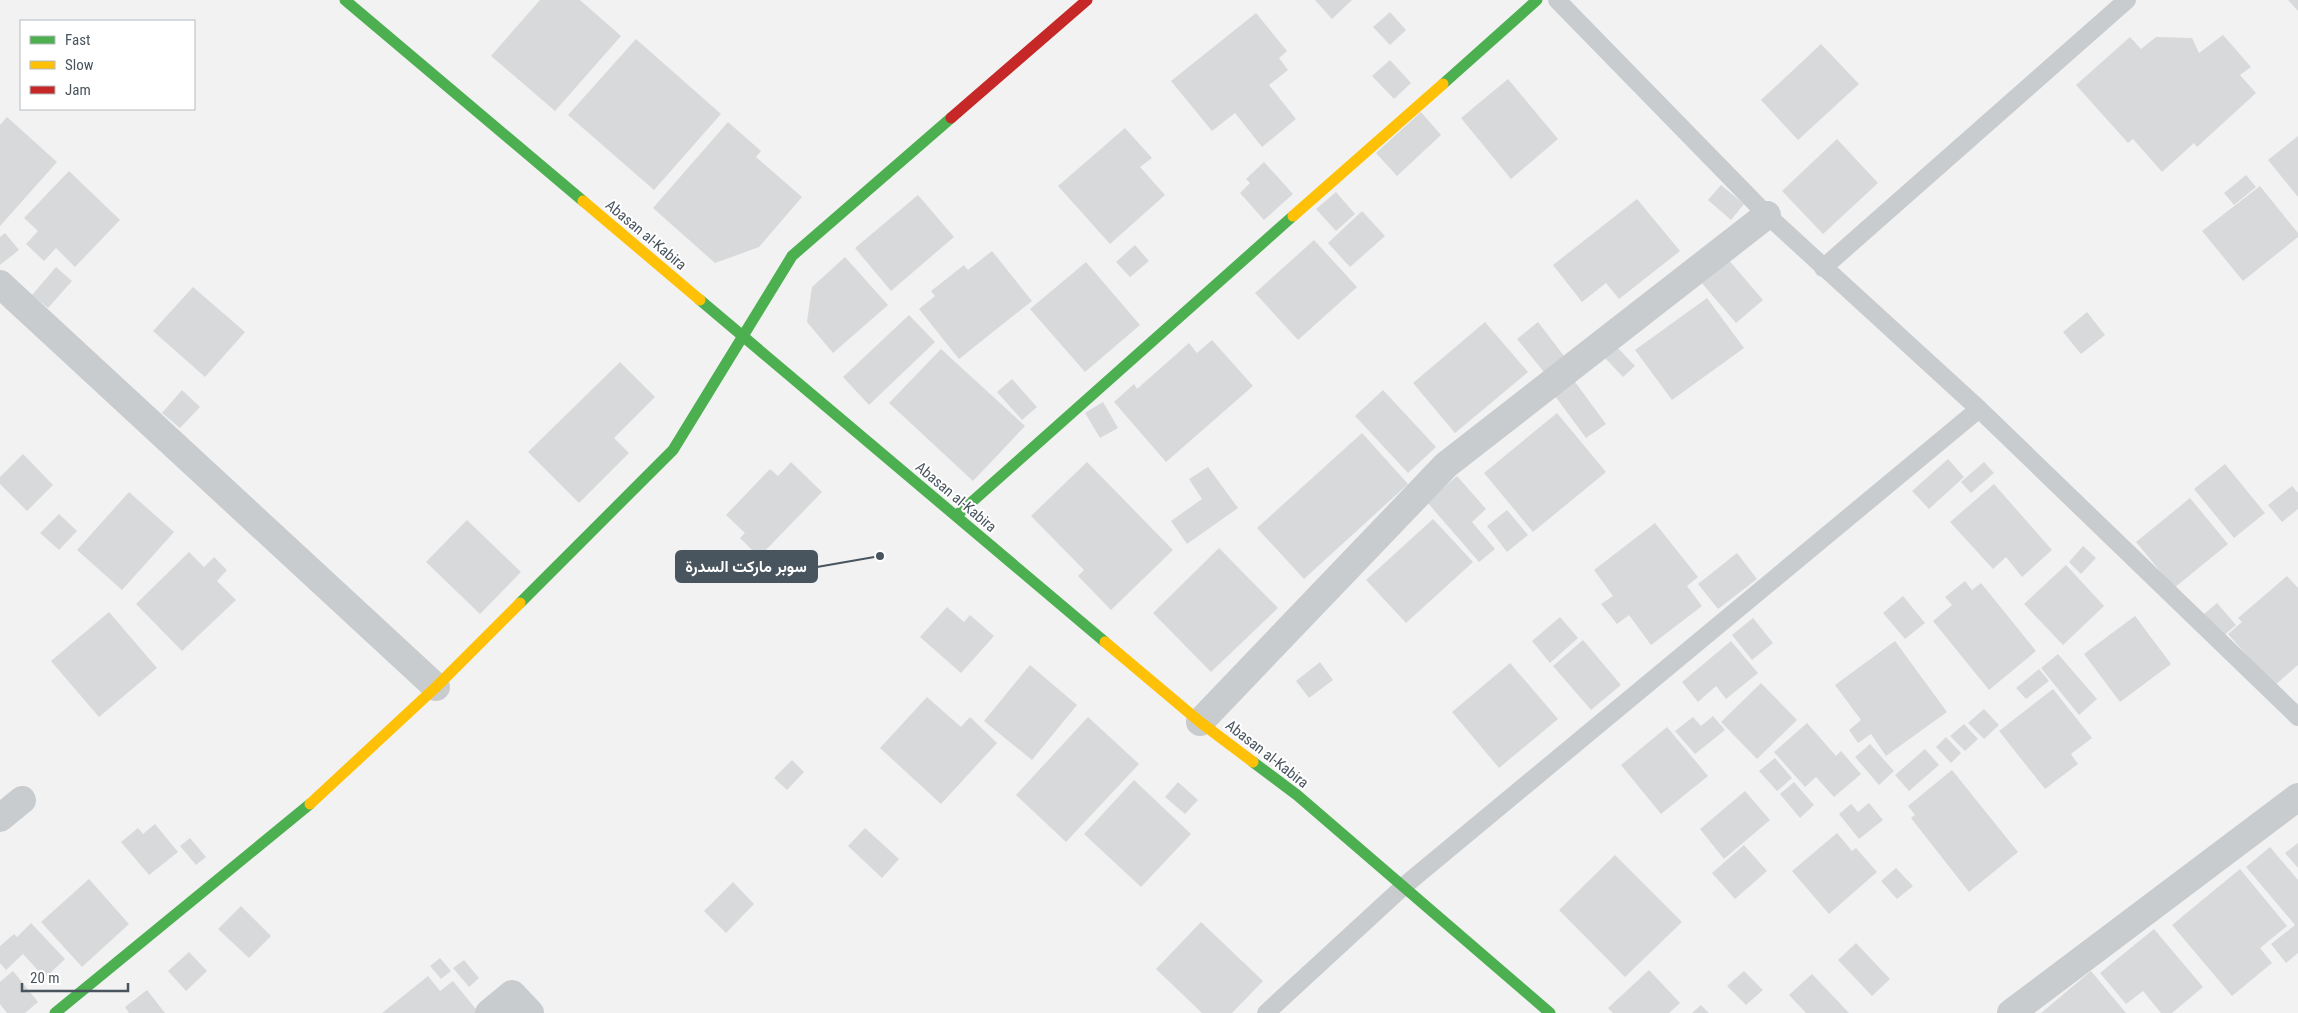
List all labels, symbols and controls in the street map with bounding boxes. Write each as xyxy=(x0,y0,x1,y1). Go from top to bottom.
legend xyxy=(20,20,195,110)
text: Fast xyxy=(65,31,90,49)
text: Slow xyxy=(65,56,94,74)
text: Jam xyxy=(65,81,91,99)
street label: Abasan al-Kabira xyxy=(602,196,690,274)
street label: Abasan al-Kabira xyxy=(912,458,1000,536)
callout: سوبر ماركت السدرة xyxy=(676,551,817,582)
text: سوبر ماركت السدرة xyxy=(685,557,807,577)
street label: Abasan al-Kabira xyxy=(1222,716,1312,792)
scale bar xyxy=(22,960,129,992)
text: 20 m xyxy=(30,969,60,987)

